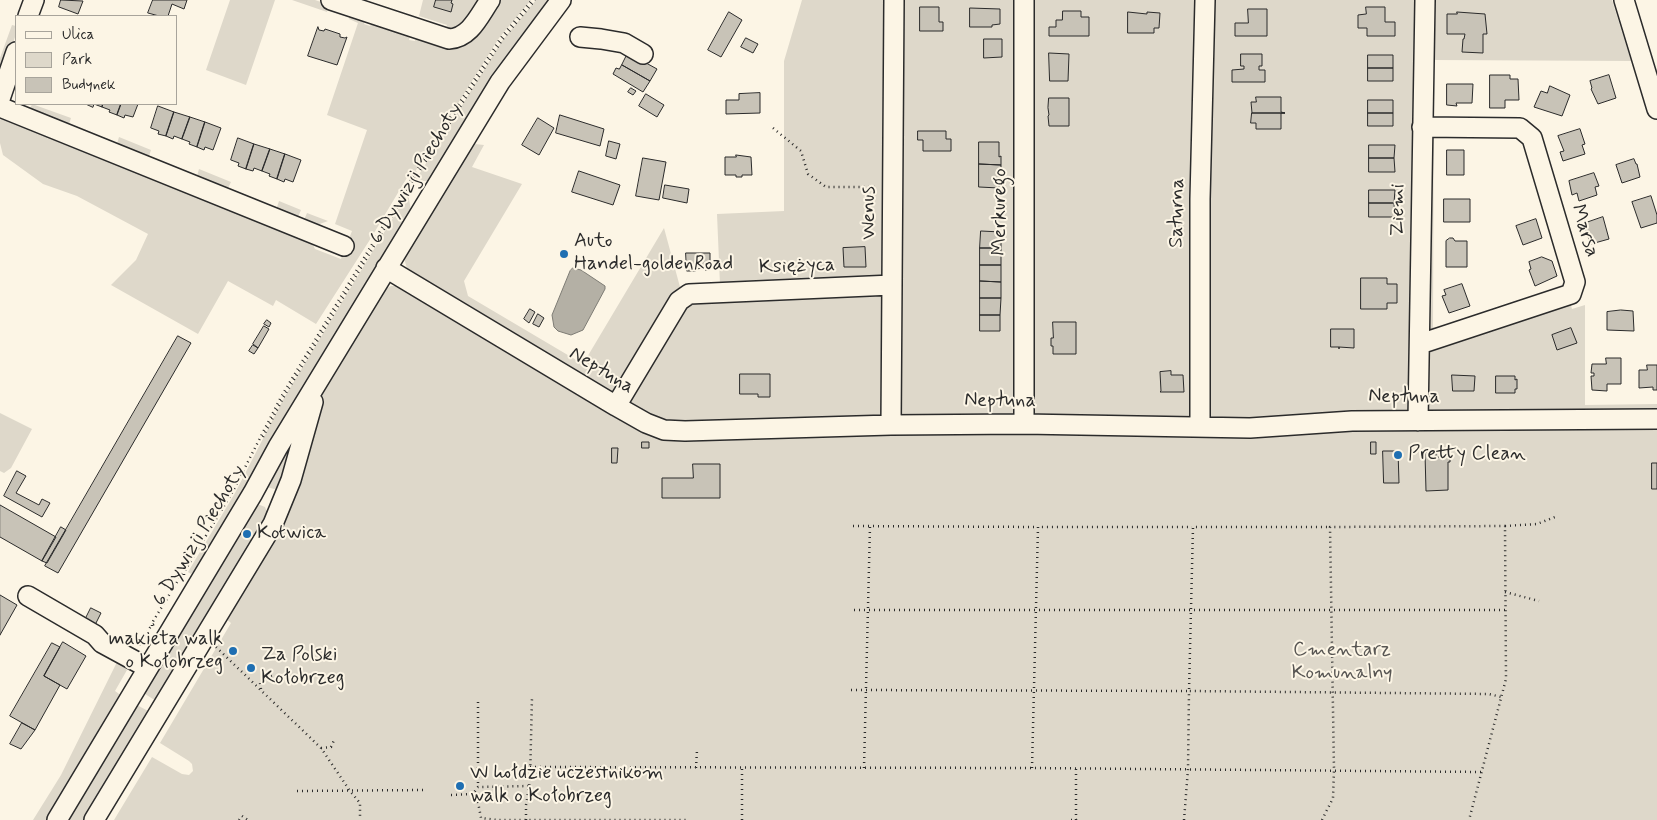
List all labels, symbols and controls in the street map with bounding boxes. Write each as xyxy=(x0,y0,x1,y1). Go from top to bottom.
legend xyxy=(15,15,178,105)
text: Ulica xyxy=(62,25,94,45)
text: Park xyxy=(62,50,92,70)
text: Budynek xyxy=(62,75,116,95)
street label: 6 Dywizji Piechoty xyxy=(365,99,469,249)
street label: Merkurego xyxy=(989,168,1013,256)
street label: Saturna xyxy=(1165,178,1191,248)
street label: Ziemi xyxy=(1387,184,1411,236)
street label: Wenus xyxy=(858,186,882,240)
street label: Marsa xyxy=(1565,202,1603,260)
place label: Auto Handel-goldenRoad xyxy=(574,230,733,277)
marker: Auto Handel-goldenRoad xyxy=(558,248,570,260)
street label: Księżyca xyxy=(758,254,836,280)
street label: Neptuna xyxy=(564,342,638,400)
street label: Neptuna xyxy=(1368,386,1440,410)
street label: Neptuna xyxy=(964,390,1036,414)
place label: Pretty Clean xyxy=(1408,443,1526,467)
marker: Pretty Clean xyxy=(1392,449,1404,461)
street label: 6 Dywizji Piechoty xyxy=(148,461,252,611)
place label: Kotwica xyxy=(257,522,326,546)
marker: Kotwica xyxy=(241,528,253,540)
place label: makieta walk o Kołobrzeg xyxy=(109,628,223,675)
park label: Cmentarz Komunalny xyxy=(1291,639,1393,686)
place label: Za Polski Kołobrzeg xyxy=(261,644,345,691)
marker: makieta walk o Kołobrzeg xyxy=(227,645,239,657)
marker: Za Polski Kołobrzeg xyxy=(245,662,257,674)
place label: W hołdzie uczestnikom walk o Kołobrzeg xyxy=(470,762,663,809)
marker: W hołdzie uczestnikom walk o Kołobrzeg xyxy=(454,780,466,792)

